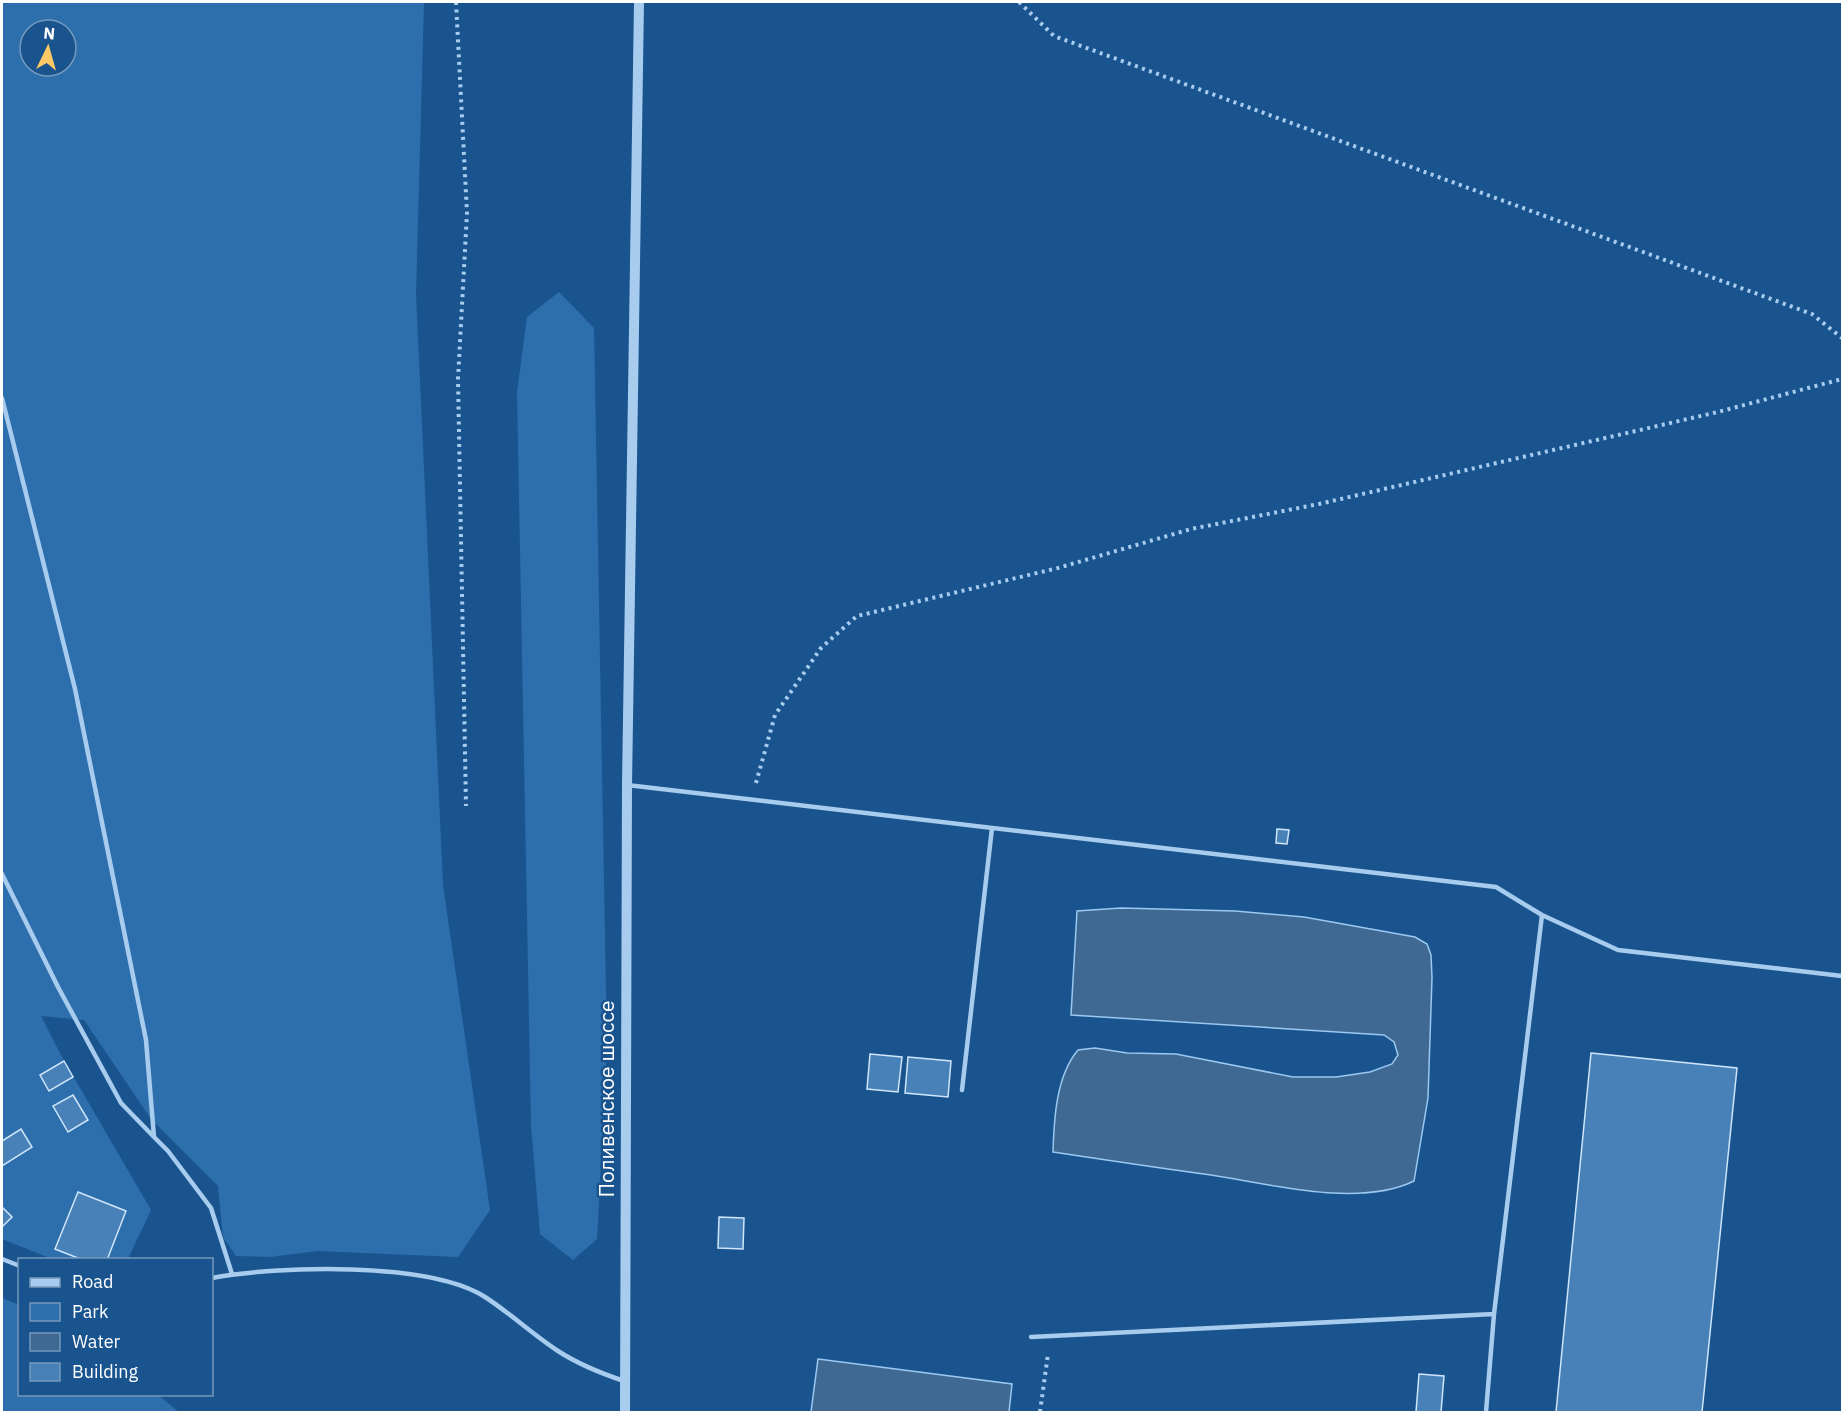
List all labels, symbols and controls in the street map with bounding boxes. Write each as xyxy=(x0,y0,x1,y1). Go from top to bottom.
north arrow xyxy=(18,18,78,78)
text: N xyxy=(43,23,56,44)
street label: Поливенское шоссе xyxy=(592,1001,620,1197)
legend xyxy=(18,1258,213,1396)
text: Road xyxy=(72,1270,113,1293)
text: Park xyxy=(72,1300,109,1323)
text: Water xyxy=(72,1330,121,1353)
text: Building xyxy=(72,1360,139,1383)

